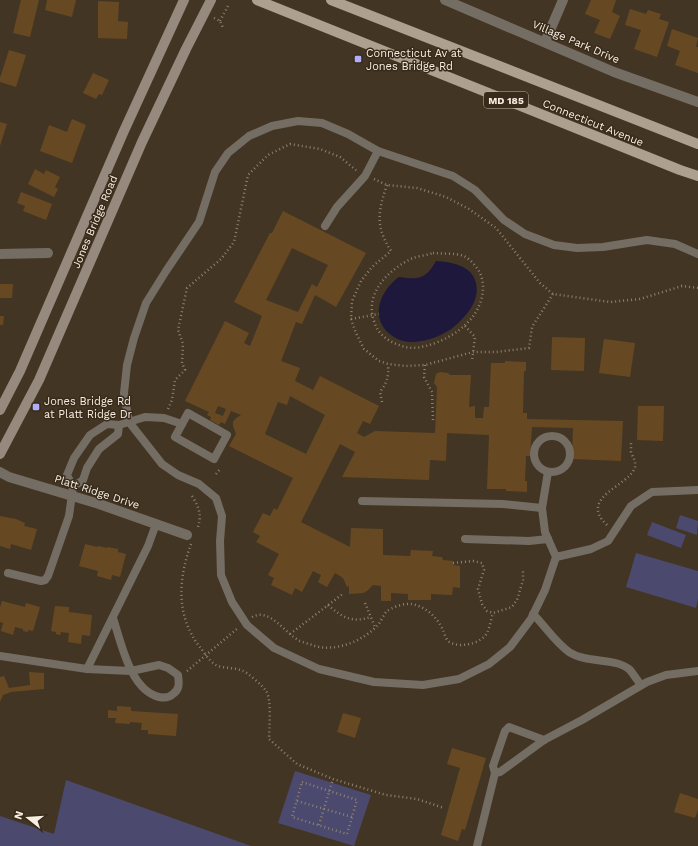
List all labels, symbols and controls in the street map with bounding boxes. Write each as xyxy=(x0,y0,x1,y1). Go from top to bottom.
street label: Village Park Drive xyxy=(530,18,622,66)
place label: Connecticut Av at Jones Bridge Rd xyxy=(366,47,462,73)
marker: Connecticut Av at Jones Bridge Rd xyxy=(353,54,363,64)
road number: MD 185 xyxy=(484,92,528,108)
street label: Connecticut Avenue xyxy=(541,97,645,149)
street label: Jones Bridge Road xyxy=(70,174,120,270)
place label: Jones Bridge Rd at Platt Ridge Dr xyxy=(44,395,133,421)
marker: Jones Bridge Rd at Platt Ridge Dr xyxy=(31,402,41,412)
street label: Platt Ridge Drive xyxy=(53,472,141,512)
north arrow xyxy=(8,798,48,838)
text: N xyxy=(12,809,26,821)

